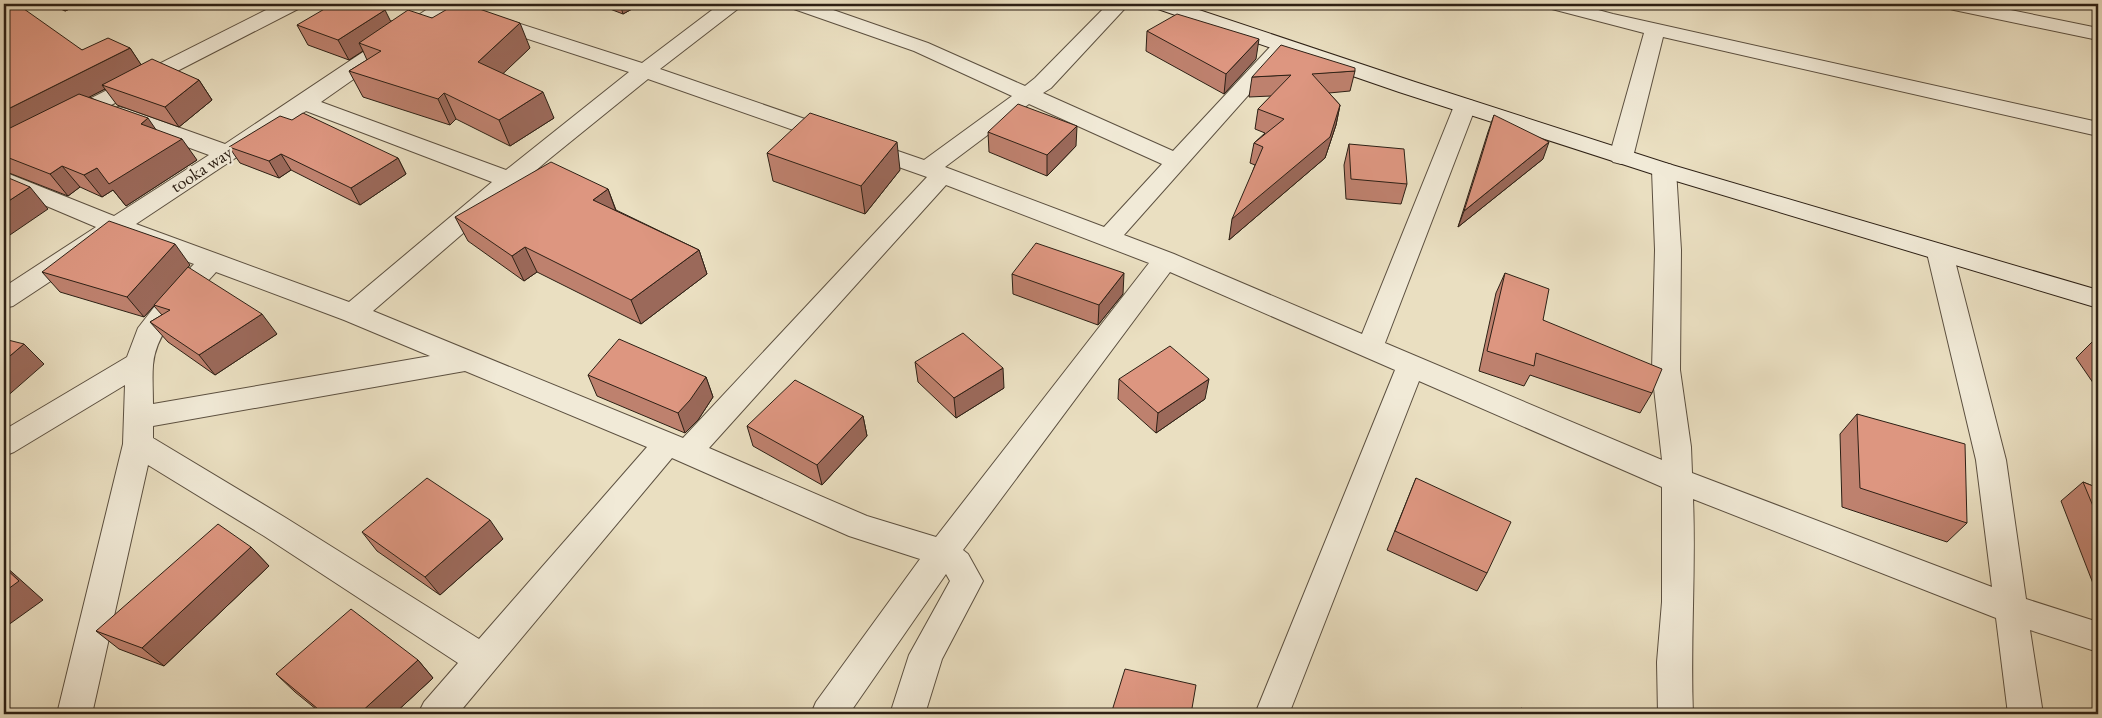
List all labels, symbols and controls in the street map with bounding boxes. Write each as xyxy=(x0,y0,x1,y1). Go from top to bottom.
street label: tooka way xyxy=(166,140,236,198)

